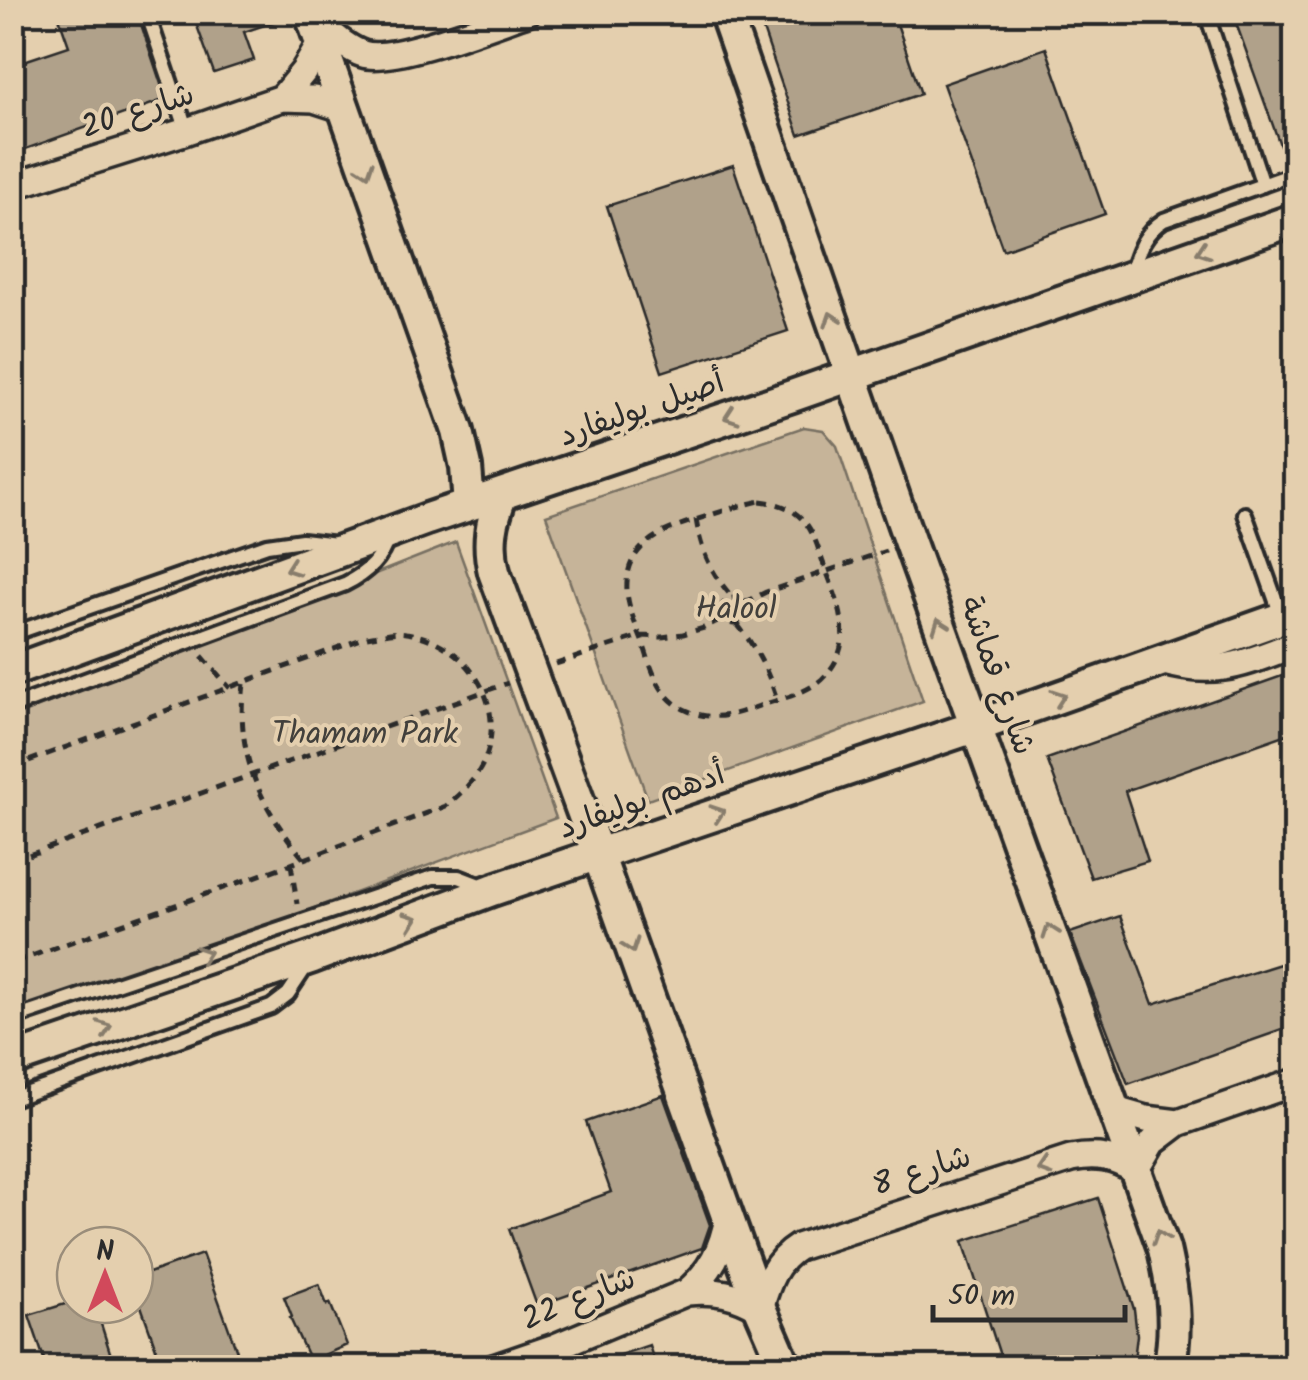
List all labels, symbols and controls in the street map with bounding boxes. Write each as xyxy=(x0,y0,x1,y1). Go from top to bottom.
street label: شارع 20 xyxy=(75,70,201,154)
one-way arrow xyxy=(354,161,375,178)
one-way arrow xyxy=(1196,239,1213,259)
one-way arrow xyxy=(823,311,844,328)
street label: أصيل بوليفارد xyxy=(552,358,732,462)
one-way arrow xyxy=(724,405,741,425)
one-way arrow xyxy=(285,557,302,577)
park label: Halool xyxy=(695,584,777,635)
street label: شارع قماشة xyxy=(944,589,1048,763)
one-way arrow xyxy=(931,618,952,635)
one-way arrow xyxy=(1049,688,1066,709)
park label: Thamam Park xyxy=(272,709,459,760)
street label: أدهم بوليفارد xyxy=(552,750,732,854)
one-way arrow xyxy=(709,805,726,825)
one-way arrow xyxy=(402,911,419,932)
one-way arrow xyxy=(1042,924,1062,941)
one-way arrow xyxy=(619,936,640,953)
one-way arrow xyxy=(195,946,212,966)
one-way arrow xyxy=(95,1019,112,1040)
street label: شارع 8 xyxy=(866,1132,978,1212)
one-way arrow xyxy=(1036,1156,1053,1176)
north arrow xyxy=(55,1225,155,1325)
text: N xyxy=(96,1230,114,1275)
one-way arrow xyxy=(1151,1230,1171,1247)
street label: شارع 22 xyxy=(514,1254,644,1346)
scale bar xyxy=(933,1260,1126,1322)
text: 50 m xyxy=(948,1273,1015,1321)

